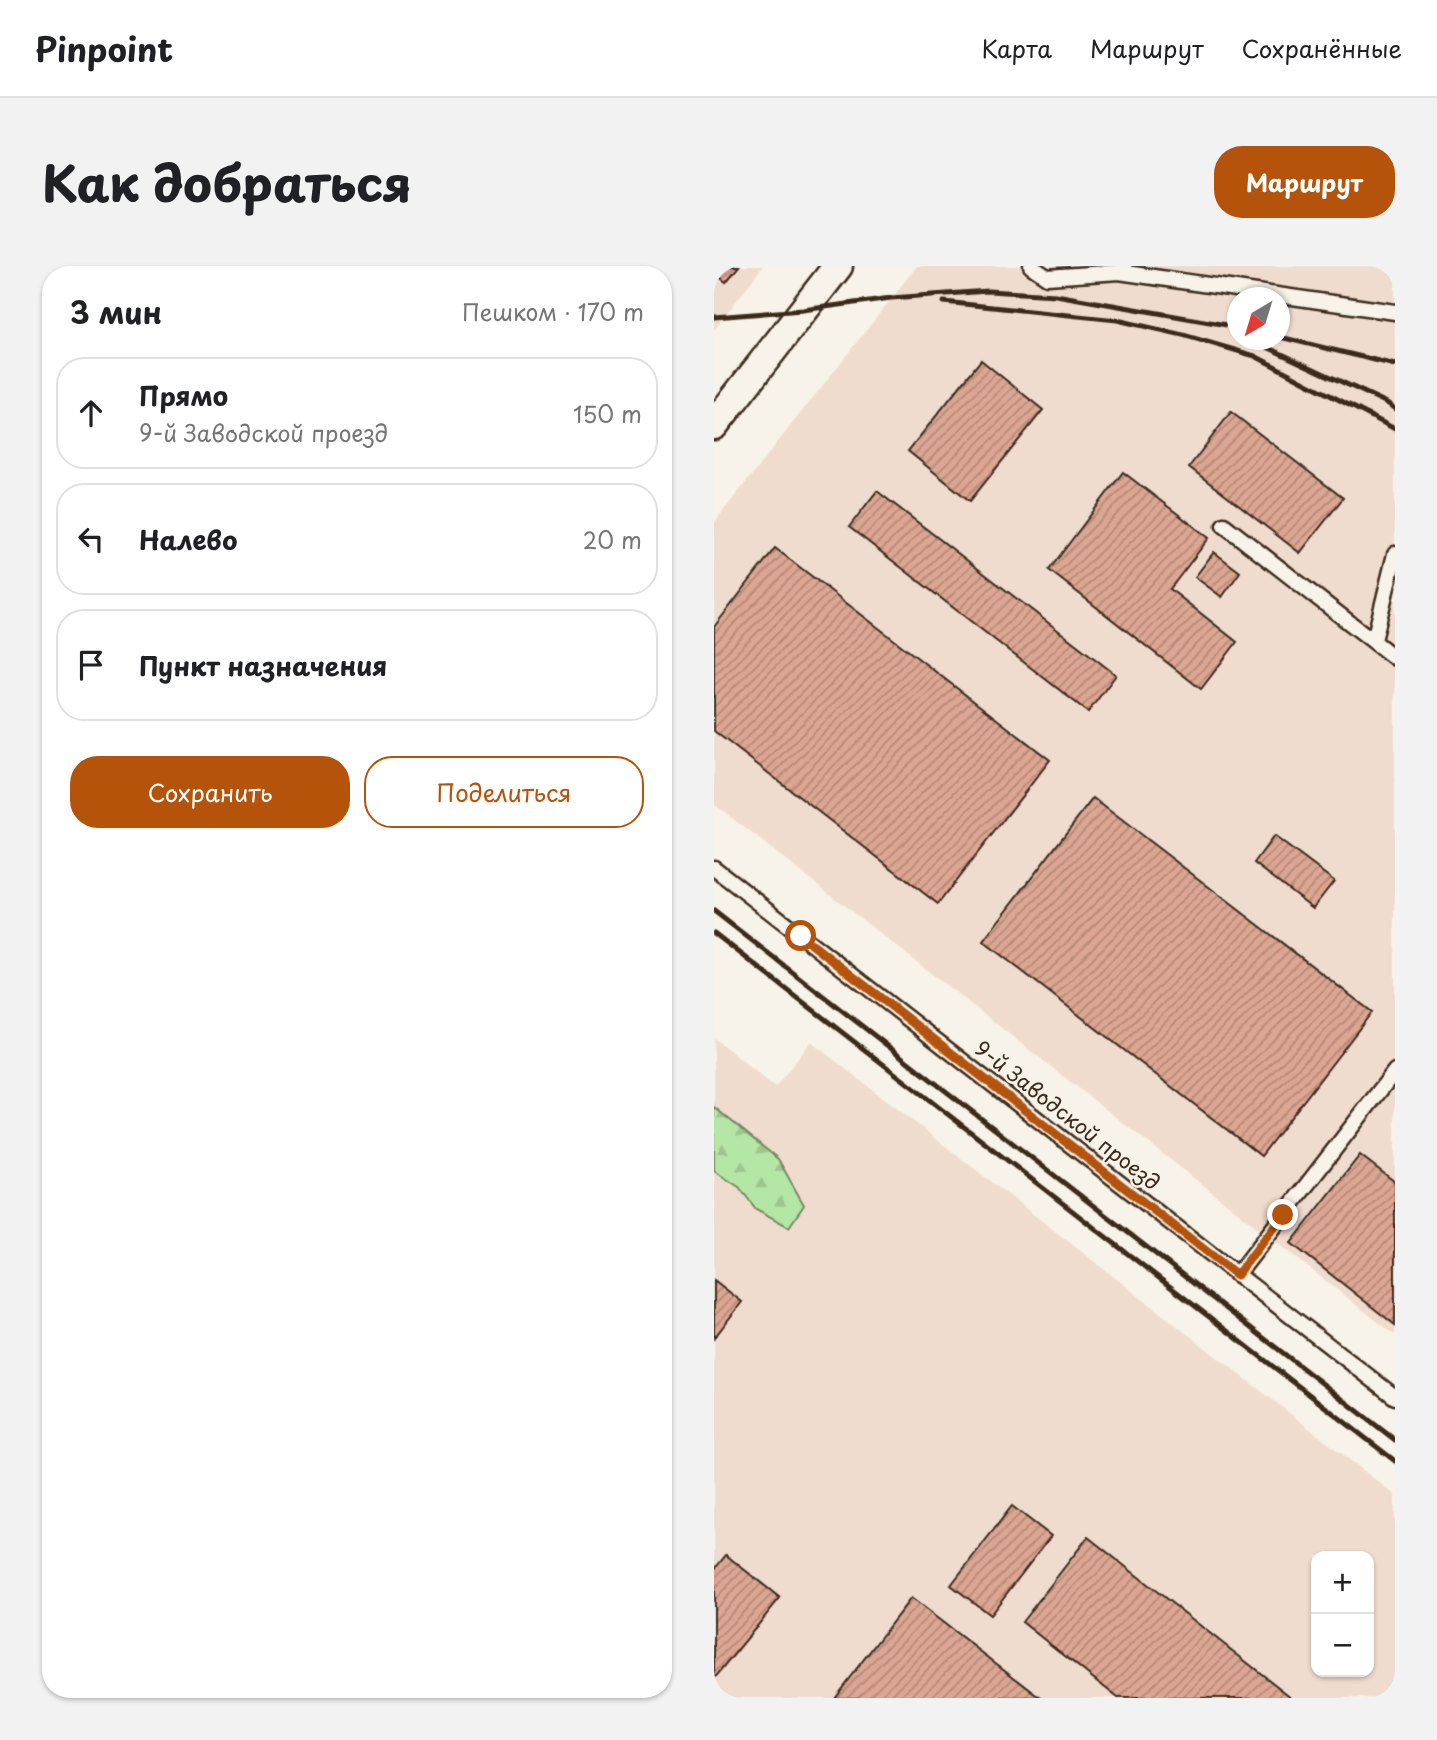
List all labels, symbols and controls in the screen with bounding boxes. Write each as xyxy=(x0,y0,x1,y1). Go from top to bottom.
text: Pinpoint xyxy=(35,23,173,73)
text: Карта xyxy=(981,30,1052,66)
text: Маршрут xyxy=(1090,30,1204,66)
text: Сохранённые xyxy=(1242,30,1402,66)
text: Как добраться xyxy=(42,145,412,219)
button: Маршрут xyxy=(1214,146,1395,218)
north arrow xyxy=(1227,287,1290,350)
text: 3 мин xyxy=(70,289,162,334)
text: Пешком · 170 m xyxy=(462,294,644,329)
text: Прямо xyxy=(139,376,228,415)
icon: ahead xyxy=(72,394,110,432)
text: 150 m xyxy=(573,396,642,431)
text: 9-й Заводской проезд xyxy=(139,415,388,450)
icon: left xyxy=(72,520,110,558)
text: Налево xyxy=(139,520,237,559)
text: 20 m xyxy=(583,522,642,557)
icon: arrive xyxy=(72,646,110,684)
text: Пункт назначения xyxy=(139,646,387,685)
button: Сохранить xyxy=(70,756,350,828)
button: Поделиться xyxy=(364,756,644,828)
route start xyxy=(785,920,816,951)
street label: 9-й Заводской проезд xyxy=(969,1032,1168,1197)
route end xyxy=(1267,1199,1298,1230)
map controls xyxy=(1311,1551,1374,1677)
button: + xyxy=(1311,1551,1374,1614)
button: − xyxy=(1311,1614,1374,1677)

